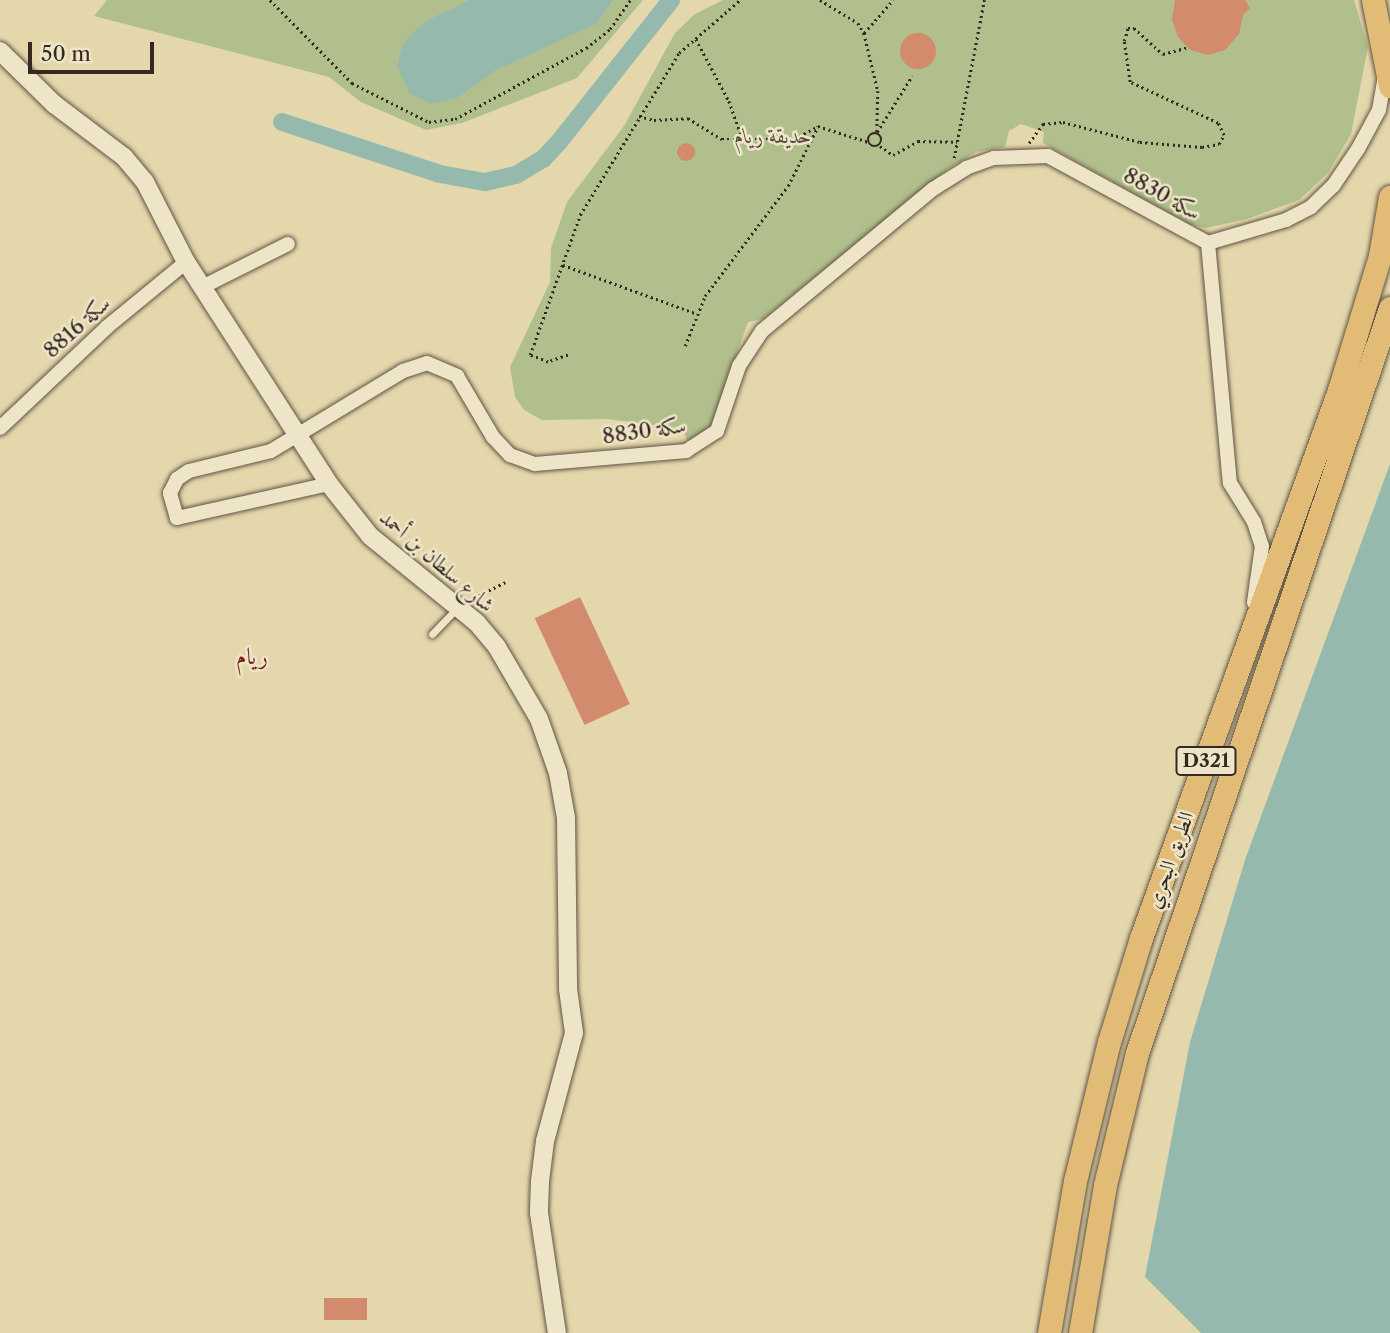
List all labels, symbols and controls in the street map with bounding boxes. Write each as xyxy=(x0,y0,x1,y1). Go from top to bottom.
scale bar xyxy=(32,28,158,72)
text: 50 m xyxy=(41,41,91,66)
park label: حديقة ريام xyxy=(734,123,812,149)
street label: سكة 8830 xyxy=(1119,163,1205,225)
street label: سكة 8816 xyxy=(39,291,115,363)
street label: سكة 8830 xyxy=(601,413,687,449)
street label: شارع سلطان بن أحمد xyxy=(375,504,499,618)
district label: ريام xyxy=(236,642,268,670)
road number: D321 xyxy=(1174,746,1238,776)
street label: الطريق البحري xyxy=(1141,808,1199,912)

